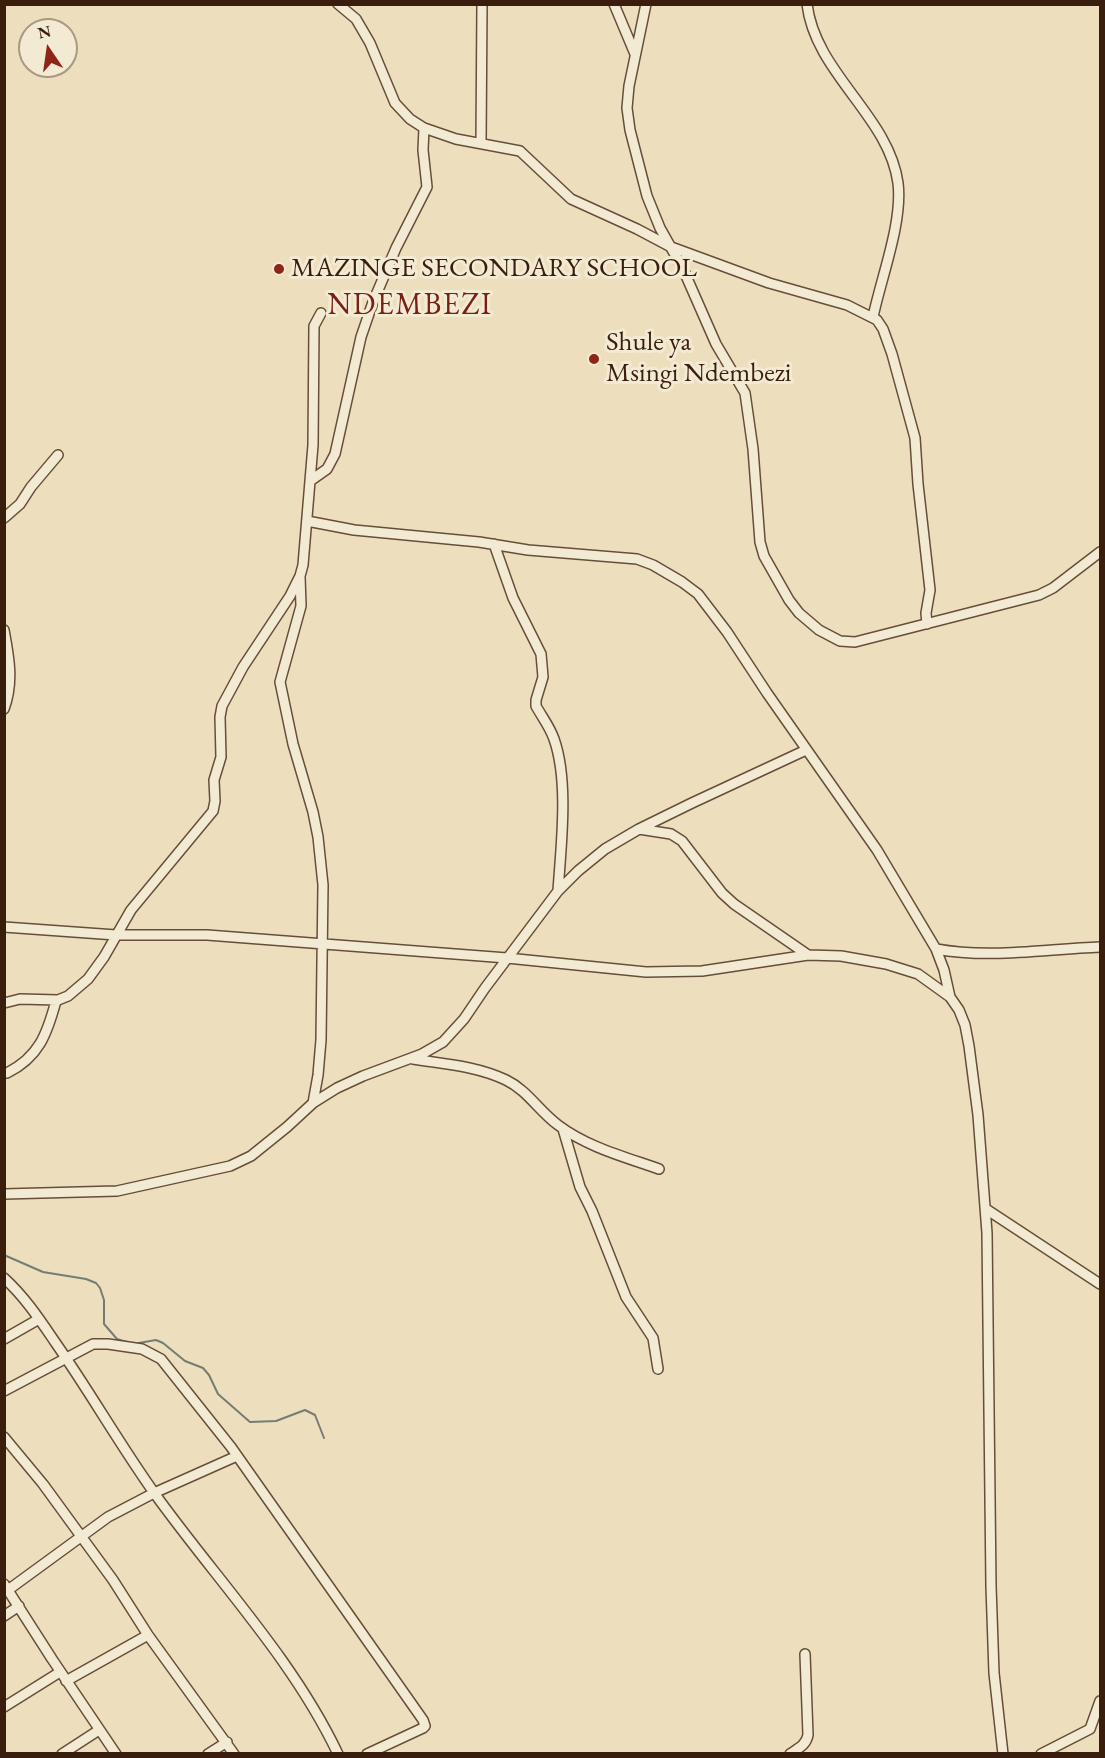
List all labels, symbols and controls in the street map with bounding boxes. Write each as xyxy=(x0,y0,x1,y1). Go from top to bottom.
north arrow xyxy=(18,18,78,78)
text: N xyxy=(36,20,53,44)
place label: MAZINGE SECONDARY SCHOOL xyxy=(291,253,697,285)
marker: MAZINGE SECONDARY SCHOOL xyxy=(272,262,286,276)
district label: NDEMBEZI xyxy=(327,288,493,324)
place label: Shule ya Msingi Ndembezi xyxy=(606,327,791,390)
marker: Shule ya Msingi Ndembezi xyxy=(587,352,601,366)

